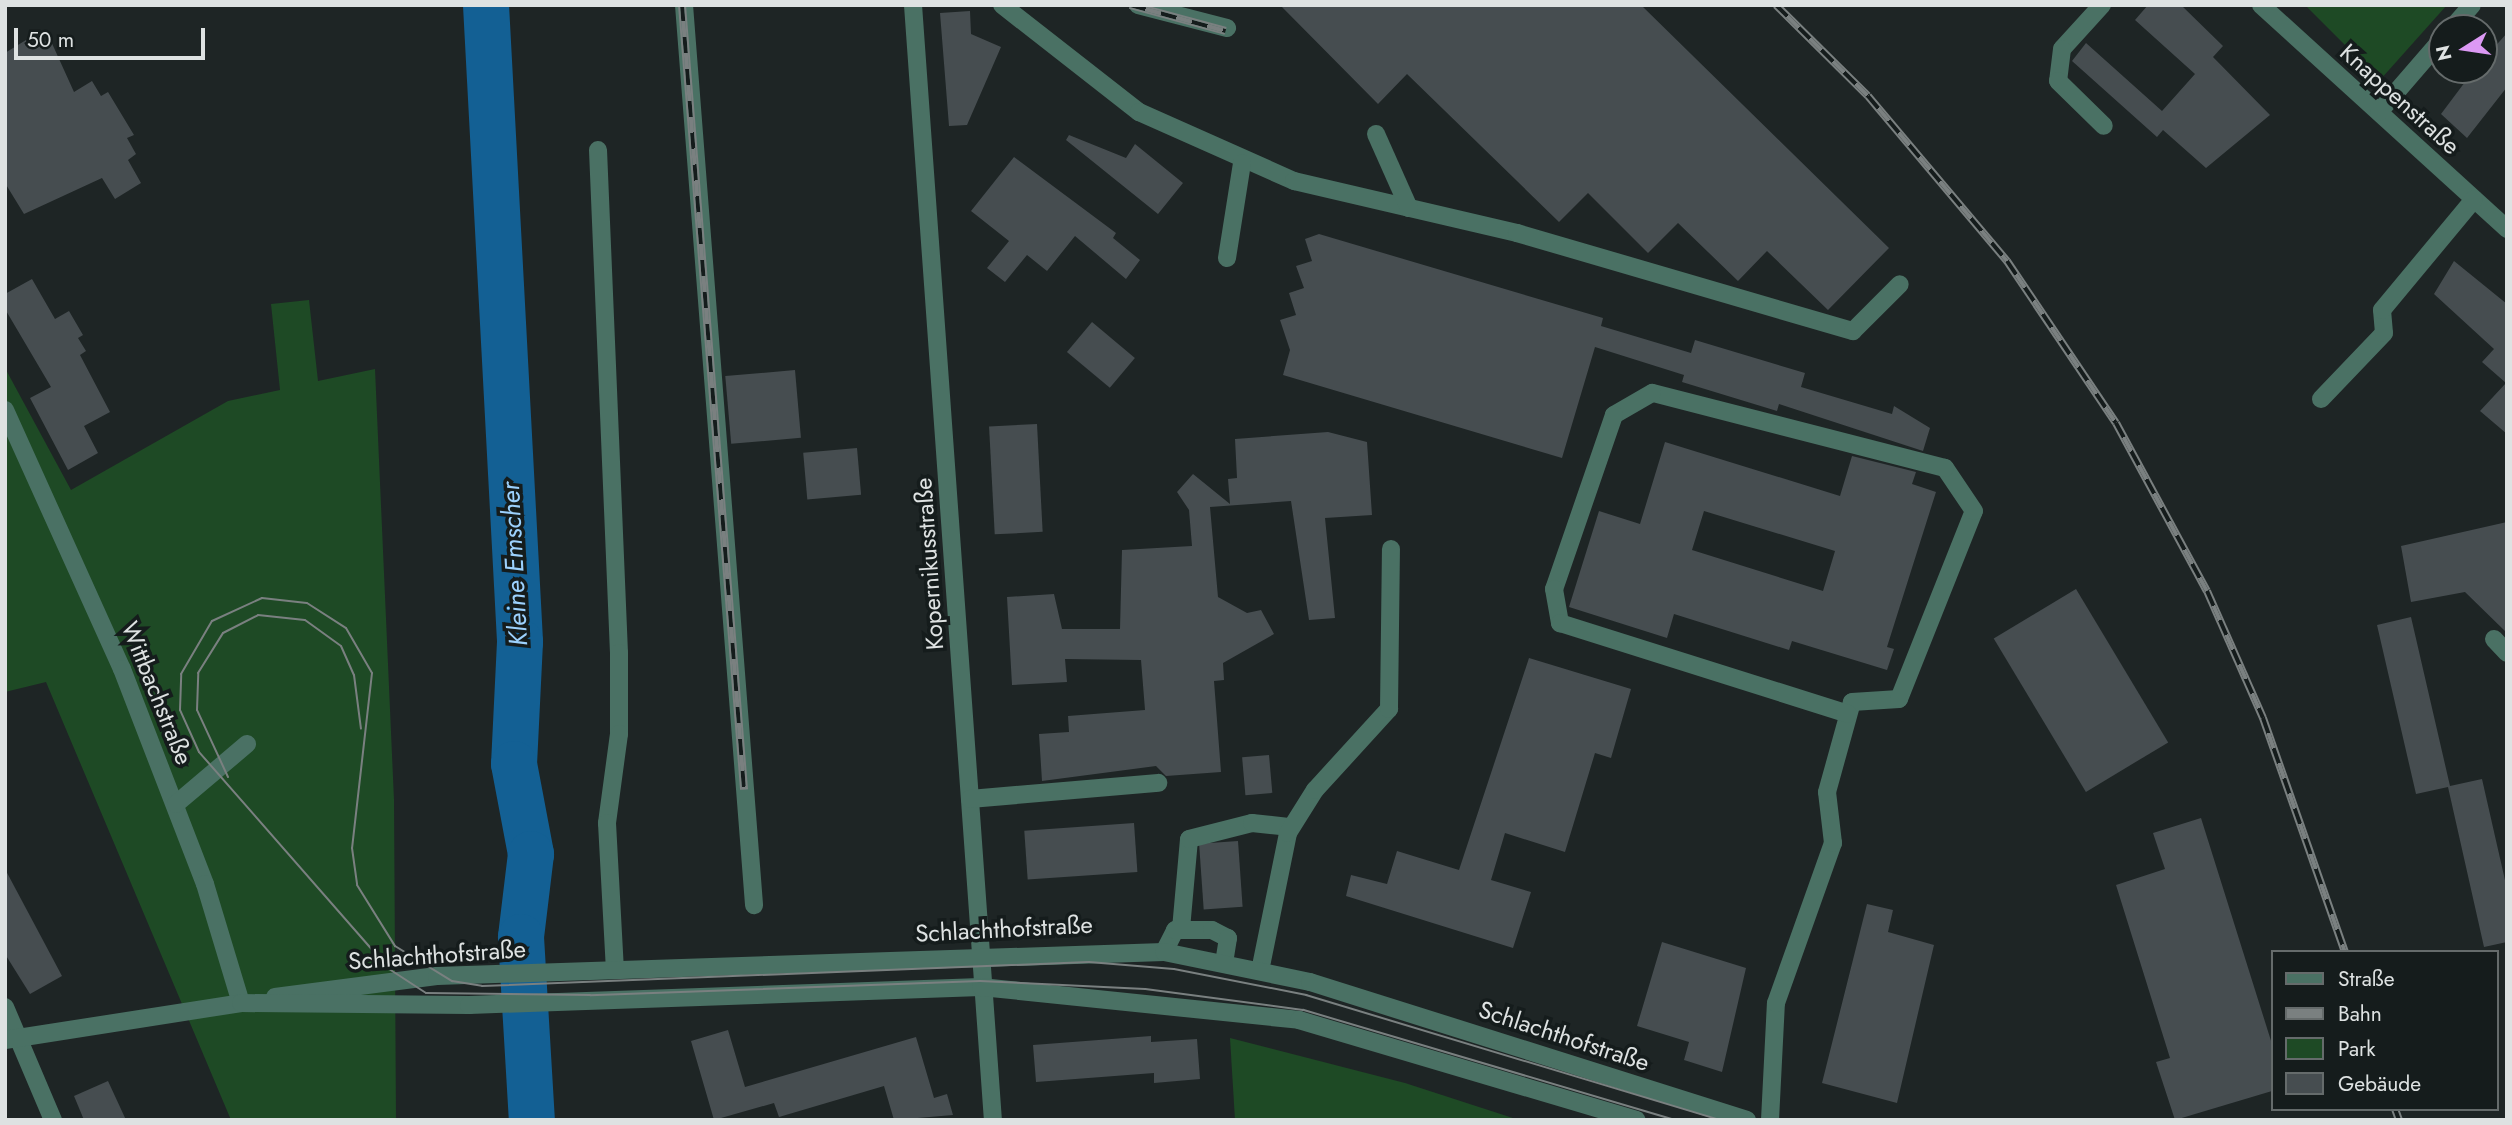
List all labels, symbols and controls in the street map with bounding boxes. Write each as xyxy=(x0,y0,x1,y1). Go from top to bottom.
scale bar xyxy=(18,14,208,58)
north arrow xyxy=(2428,14,2498,84)
text: 50 m xyxy=(27,25,74,55)
street label: Knappenstraße xyxy=(2334,38,2466,160)
text: N xyxy=(2429,43,2459,63)
street label: Kopernikusstraße xyxy=(909,477,949,651)
water label: Kleine Emscher xyxy=(495,481,535,647)
street label: Wittbachstraße xyxy=(115,617,199,769)
street label: Schlachthofstraße xyxy=(914,910,1094,948)
street label: Schlachthofstraße xyxy=(347,934,527,976)
legend xyxy=(2270,950,2498,1111)
text: Straße xyxy=(2338,964,2395,994)
street label: Schlachthofstraße xyxy=(1475,995,1653,1077)
text: Bahn xyxy=(2338,999,2382,1029)
text: Park xyxy=(2338,1034,2375,1064)
text: Gebäude xyxy=(2338,1069,2421,1099)

